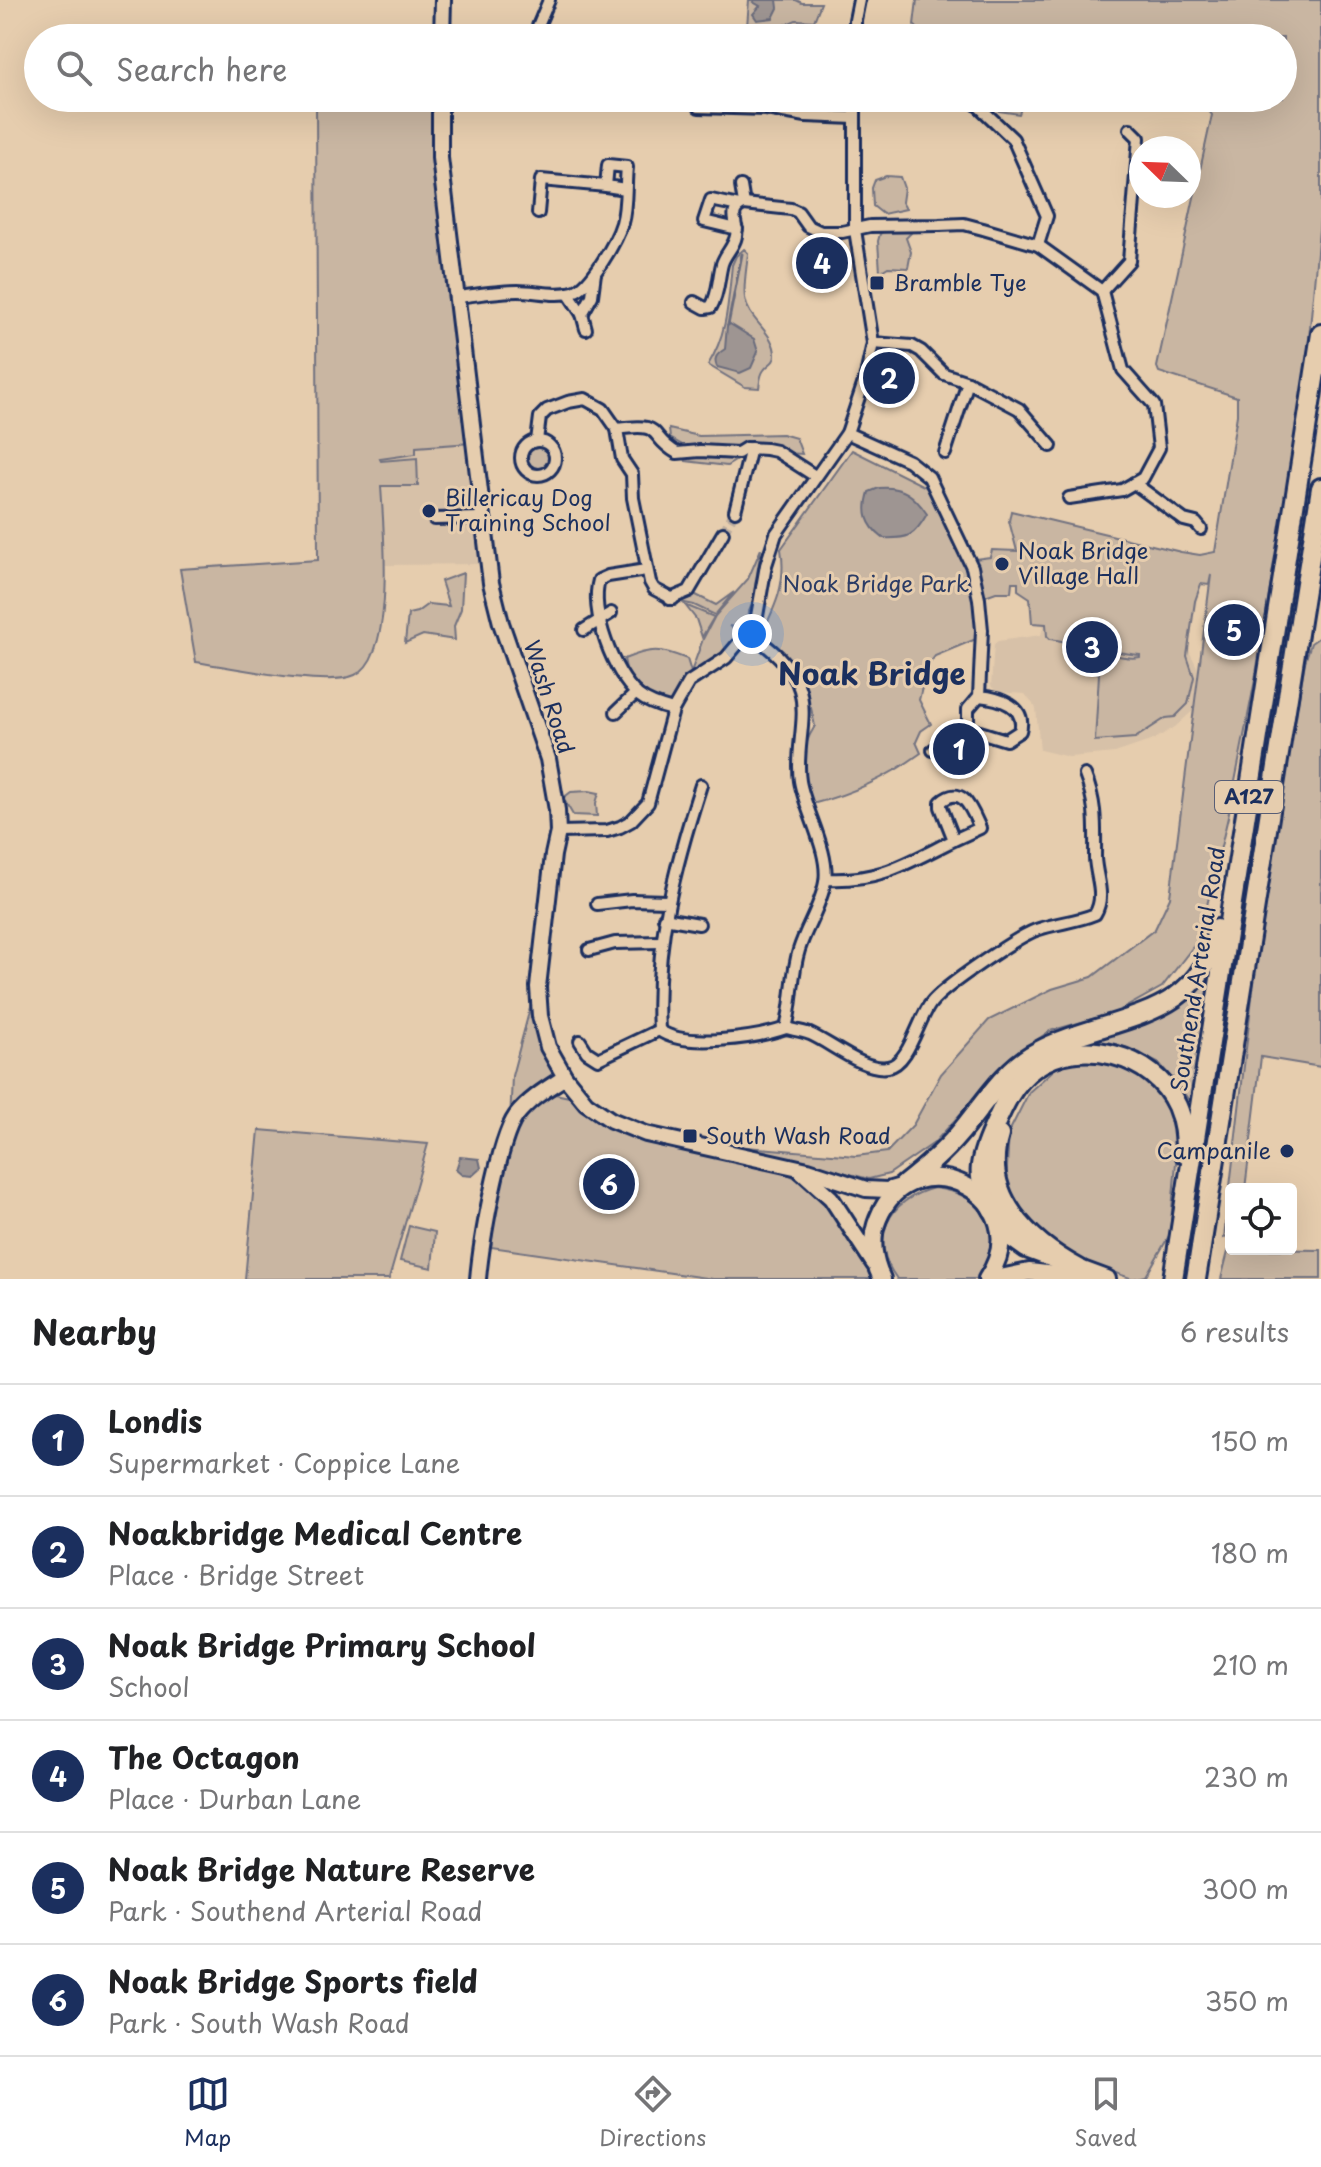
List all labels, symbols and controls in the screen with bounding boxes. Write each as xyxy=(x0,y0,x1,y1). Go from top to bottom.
search box xyxy=(24,24,1297,112)
icon: search xyxy=(52,46,96,90)
text: Search here xyxy=(116,46,288,91)
north arrow xyxy=(1129,136,1201,208)
pin: 4 xyxy=(796,233,848,293)
place label: Bramble Tye xyxy=(893,265,1027,298)
marker: Bramble Tye xyxy=(868,274,886,292)
pin: 2 xyxy=(863,348,915,408)
place label: Billericay Dog Training School xyxy=(445,480,611,538)
marker: Billericay Dog Training School xyxy=(420,502,438,520)
place label: Noak Bridge Village Hall xyxy=(1018,533,1148,591)
marker: Noak Bridge Village Hall xyxy=(993,555,1011,573)
park label: Noak Bridge Park xyxy=(783,566,969,599)
pin: 5 xyxy=(1208,600,1260,660)
your location xyxy=(732,614,772,654)
pin: 3 xyxy=(1066,617,1118,677)
street label: Wash Road xyxy=(517,636,584,758)
district label: Noak Bridge xyxy=(778,650,966,695)
pin: 1 xyxy=(933,719,985,779)
road number: A127 xyxy=(1215,781,1283,813)
street label: Southend Arterial Road xyxy=(1161,844,1232,1094)
place label: South Wash Road xyxy=(706,1118,891,1151)
marker: South Wash Road xyxy=(681,1127,699,1145)
place label: Campanile xyxy=(1157,1133,1271,1166)
marker: Campanile xyxy=(1278,1142,1296,1160)
pin: 6 xyxy=(583,1154,635,1214)
map controls xyxy=(1225,1183,1297,1255)
button: locate xyxy=(1225,1183,1297,1255)
text: Nearby xyxy=(32,1305,157,1357)
text: 6 results xyxy=(1180,1312,1289,1351)
text: Londis xyxy=(108,1398,202,1443)
text: 1 xyxy=(52,1421,64,1460)
text: 150 m xyxy=(1211,1421,1289,1460)
text: Supermarket · Coppice Lane xyxy=(108,1443,460,1482)
text: Noakbridge Medical Centre xyxy=(108,1510,522,1555)
text: 2 xyxy=(49,1533,67,1572)
text: 180 m xyxy=(1211,1533,1289,1572)
text: Place · Bridge Street xyxy=(108,1555,364,1594)
text: Noak Bridge Primary School xyxy=(108,1622,536,1667)
text: 3 xyxy=(49,1645,67,1684)
text: 210 m xyxy=(1212,1645,1289,1684)
text: School xyxy=(108,1667,190,1706)
text: The Octagon xyxy=(108,1734,300,1779)
text: 4 xyxy=(49,1757,67,1796)
text: 230 m xyxy=(1204,1757,1289,1796)
text: Place · Durban Lane xyxy=(108,1779,361,1818)
text: Noak Bridge Nature Reserve xyxy=(108,1846,535,1891)
text: 5 xyxy=(50,1869,66,1908)
text: 300 m xyxy=(1202,1869,1289,1908)
text: Park · Southend Arterial Road xyxy=(108,1891,483,1930)
text: Noak Bridge Sports field xyxy=(108,1958,478,2003)
text: 6 xyxy=(49,1981,67,2020)
text: 350 m xyxy=(1205,1981,1289,2020)
text: Park · South Wash Road xyxy=(108,2003,410,2042)
tab: Map xyxy=(184,2072,231,2153)
tab: Directions xyxy=(599,2072,706,2153)
tab: Saved xyxy=(1074,2072,1137,2153)

